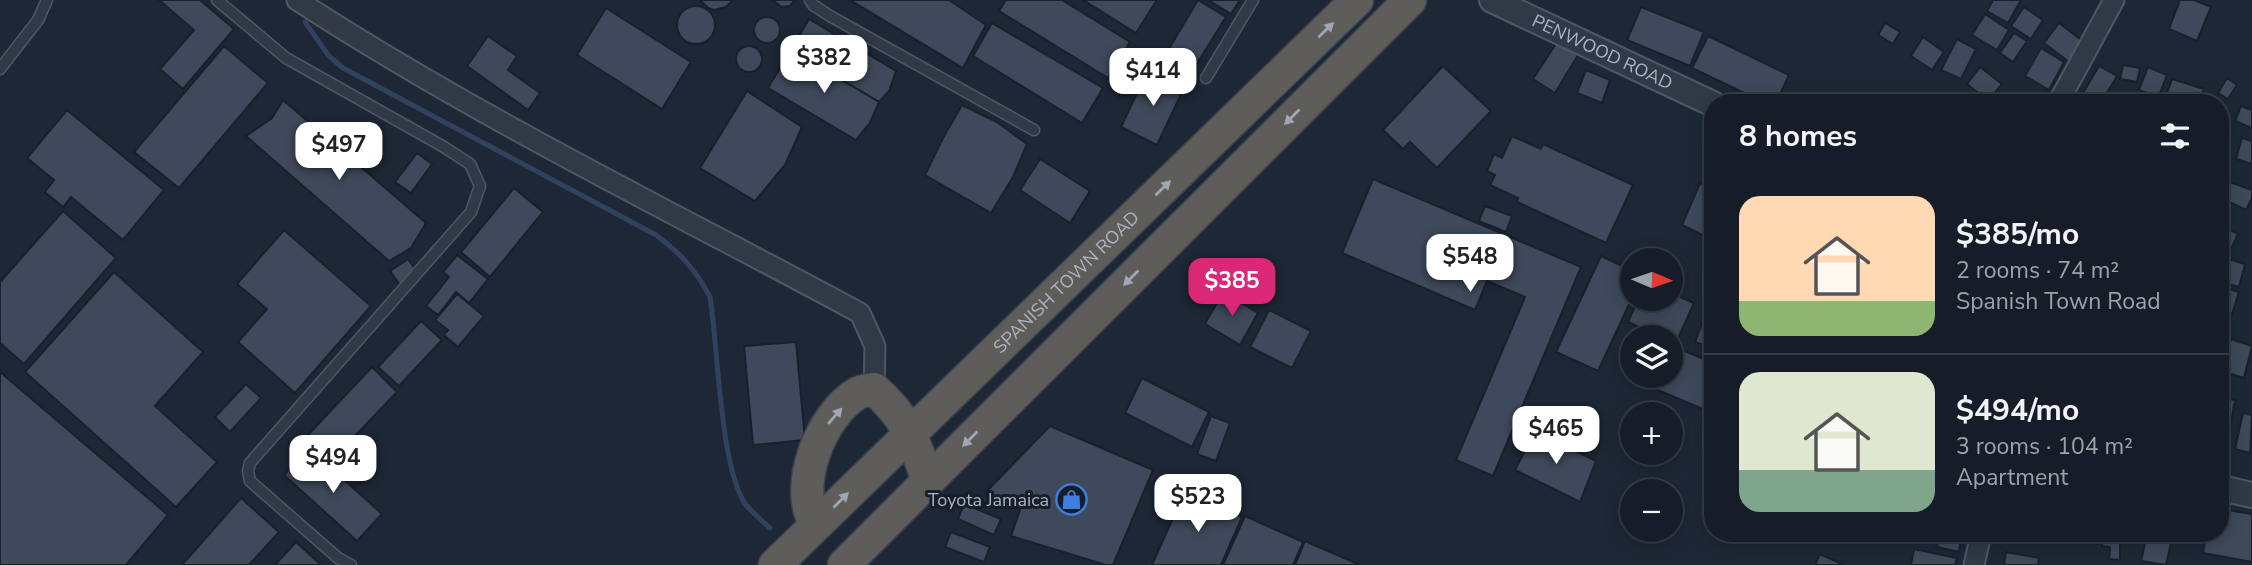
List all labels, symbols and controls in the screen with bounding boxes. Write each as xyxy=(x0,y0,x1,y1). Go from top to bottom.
street label: PENWOOD ROAD xyxy=(1528,9,1676,95)
one-way arrow xyxy=(1317,22,1334,38)
pin: $382 xyxy=(783,36,865,95)
text: $382 xyxy=(796,42,852,73)
pin: $414 xyxy=(1112,48,1194,108)
text: $414 xyxy=(1125,55,1181,86)
one-way arrow xyxy=(1284,109,1301,126)
text: 8 homes xyxy=(1739,116,1857,157)
icon: filters xyxy=(2156,117,2194,155)
pin: $497 xyxy=(298,122,380,182)
text: $497 xyxy=(311,129,367,160)
one-way arrow xyxy=(1154,179,1171,196)
street label: SPANISH TOWN ROAD xyxy=(988,206,1145,359)
text: $385/mo xyxy=(1956,214,2079,255)
icon: home xyxy=(1795,224,1879,308)
pin: $548 xyxy=(1429,234,1511,294)
text: $548 xyxy=(1442,241,1498,272)
north arrow xyxy=(1620,248,1684,312)
map controls xyxy=(1620,248,1683,542)
text: 2 rooms · 74 m² xyxy=(1956,255,2119,286)
pin: $385 xyxy=(1191,258,1273,318)
text: $385 xyxy=(1204,265,1260,296)
one-way arrow xyxy=(1123,270,1140,287)
text: Spanish Town Road xyxy=(1956,286,2161,317)
button: layers xyxy=(1620,325,1683,388)
text: $494/mo xyxy=(1956,390,2079,431)
icon: home xyxy=(1795,400,1879,484)
button: + xyxy=(1620,402,1683,465)
pin: $465 xyxy=(1515,406,1597,466)
one-way arrow xyxy=(827,407,843,425)
text: $465 xyxy=(1528,413,1584,444)
one-way arrow xyxy=(963,430,979,447)
text: 3 rooms · 104 m² xyxy=(1956,431,2133,462)
pin: $494 xyxy=(292,435,374,495)
text: $494 xyxy=(305,442,361,473)
text: Apartment xyxy=(1956,462,2068,493)
pin: $523 xyxy=(1157,475,1239,534)
button: − xyxy=(1620,479,1683,542)
text: $523 xyxy=(1170,481,1226,512)
shop icon: Toyota Jamaica xyxy=(1055,483,1089,517)
place label: Toyota Jamaica xyxy=(928,488,1049,512)
one-way arrow xyxy=(832,492,849,508)

